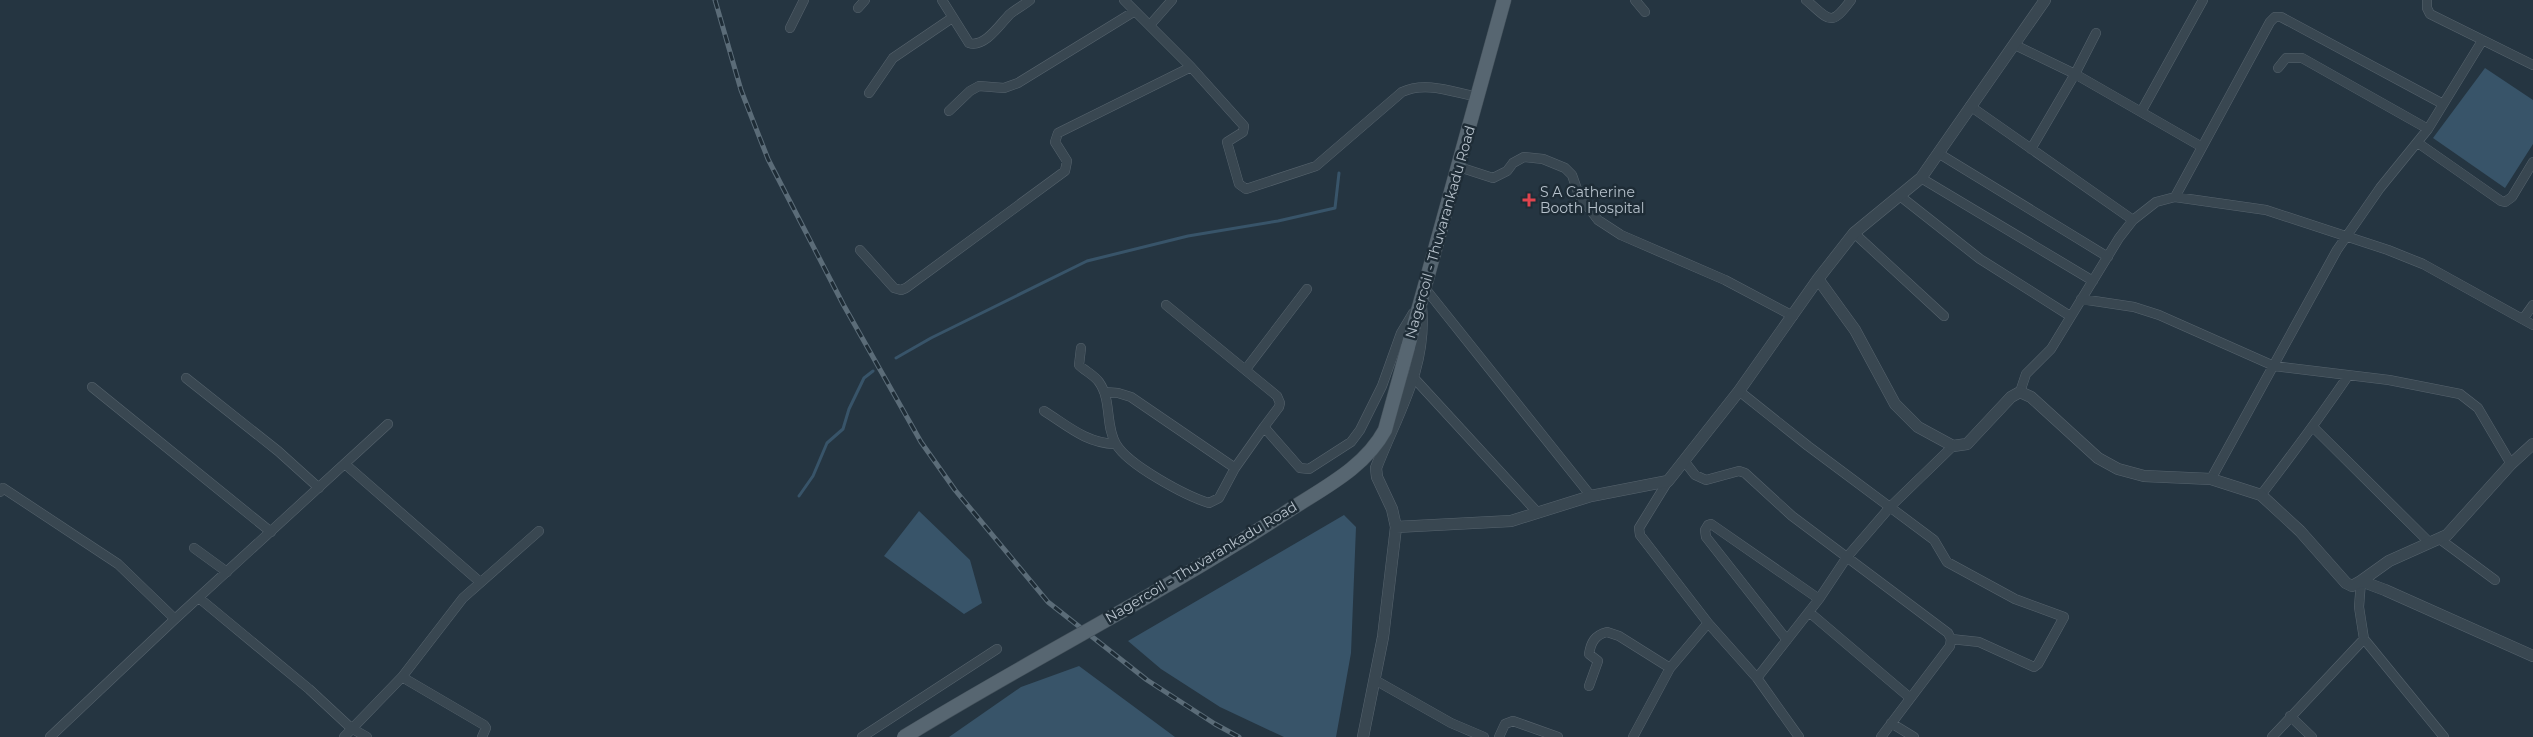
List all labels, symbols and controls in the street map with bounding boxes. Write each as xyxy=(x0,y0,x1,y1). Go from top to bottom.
street label: Nagercoil - Thuvarankadu Road xyxy=(1401,123,1479,341)
place label: S A Catherine Booth Hospital xyxy=(1540,183,1645,217)
marker: S A Catherine Booth Hospital xyxy=(1522,193,1536,207)
street label: Nagercoil - Thuvarankadu Road xyxy=(1102,497,1300,627)

